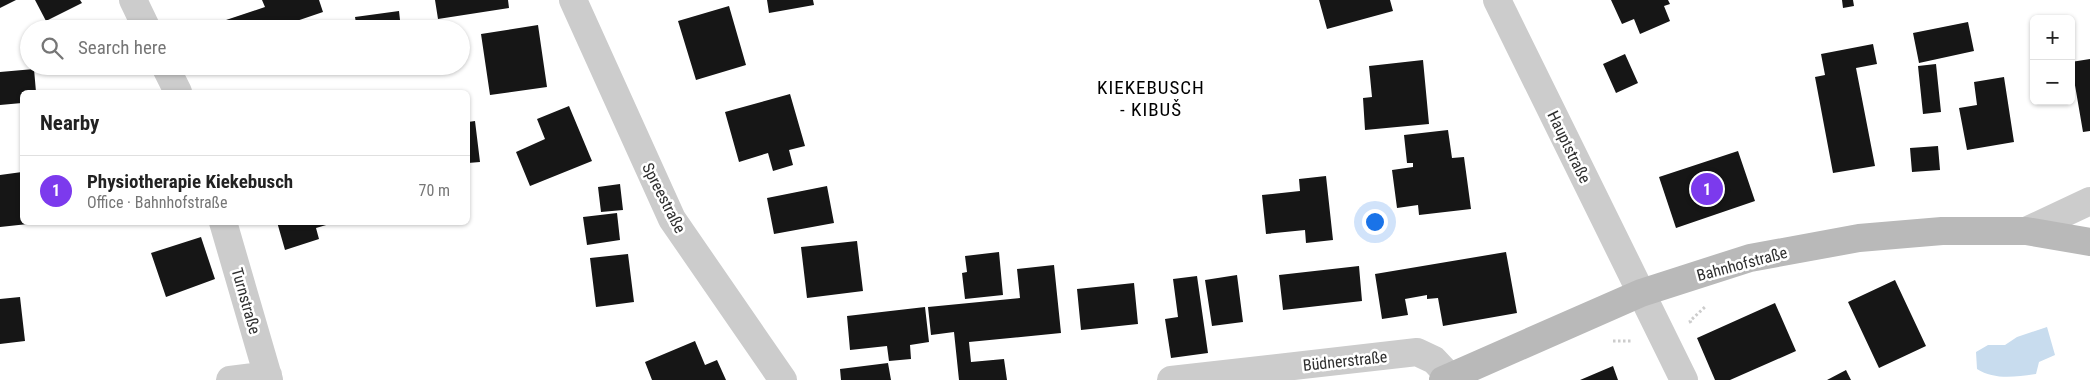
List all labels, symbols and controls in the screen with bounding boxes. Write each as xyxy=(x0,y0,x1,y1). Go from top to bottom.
map controls xyxy=(2030,15,2075,105)
button: + xyxy=(2030,15,2075,60)
search box xyxy=(20,20,470,75)
icon: search xyxy=(38,34,66,62)
text: Search here xyxy=(78,36,166,59)
button: − xyxy=(2030,60,2075,105)
district label: KIEKEBUSCH - KIBUŠ xyxy=(1097,76,1205,121)
street label: Hauptstraße xyxy=(1543,108,1595,186)
text: Nearby xyxy=(40,111,99,135)
street label: Spreestraße xyxy=(638,160,690,236)
text: Physiotherapie Kiekebusch xyxy=(87,170,293,193)
pin: 1 xyxy=(1691,170,1723,208)
text: 1 xyxy=(52,181,60,200)
text: 70 m xyxy=(418,181,450,200)
text: Office · Bahnhofstraße xyxy=(87,193,227,212)
your location xyxy=(1362,209,1388,235)
street label: Bahnhofstraße xyxy=(1695,243,1789,285)
street label: Turnstraße xyxy=(227,266,265,336)
street label: Büdnerstraße xyxy=(1302,347,1388,375)

